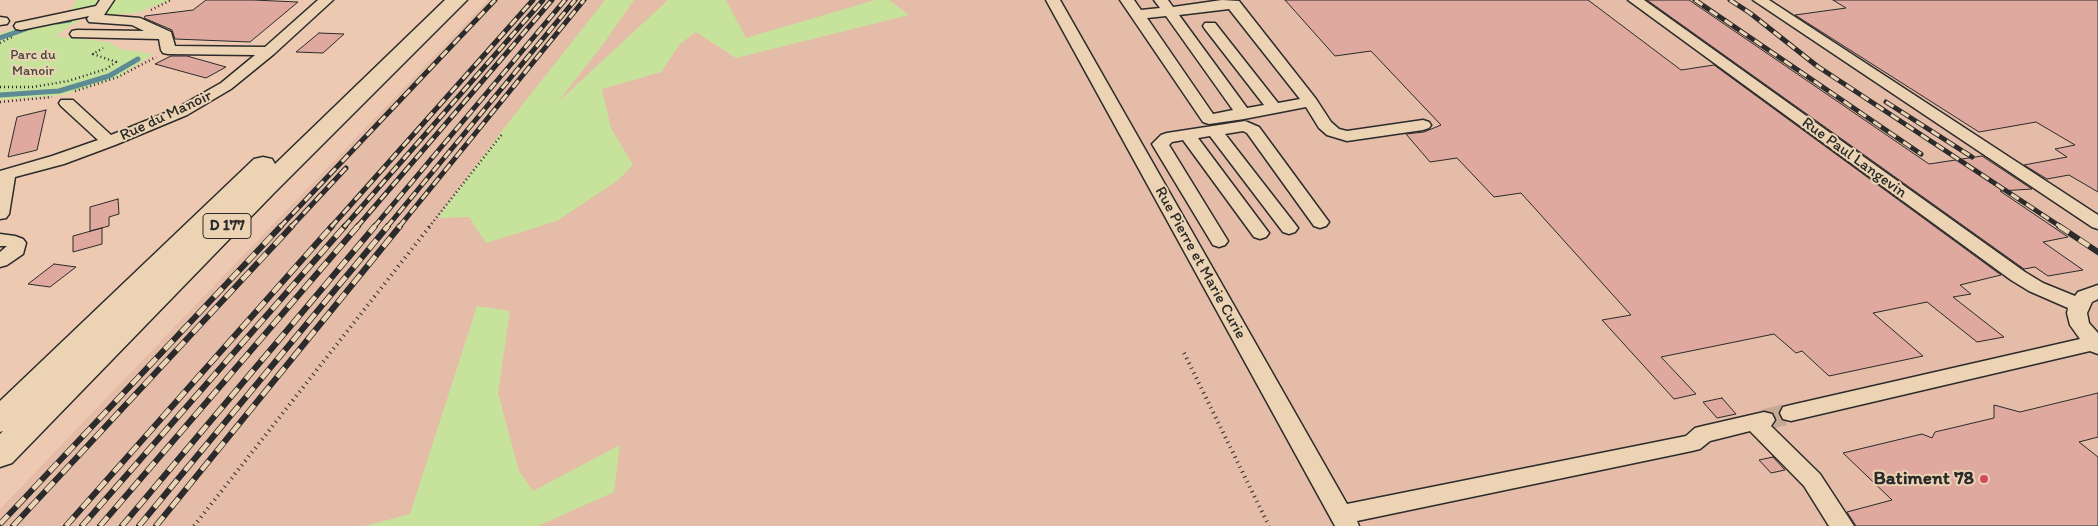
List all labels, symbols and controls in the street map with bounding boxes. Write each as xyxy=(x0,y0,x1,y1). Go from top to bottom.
park label: Parc du Manoir xyxy=(10,47,56,80)
street label: Rue du Manoir xyxy=(117,86,215,146)
street label: Rue Paul Langevin xyxy=(1798,113,1910,203)
street label: Rue Pierre et Marie Curie xyxy=(1150,183,1250,343)
road number: D 177 xyxy=(203,214,251,238)
place label: Batiment 78 xyxy=(1873,468,1974,490)
marker: Batiment 78 xyxy=(1978,473,1990,485)

